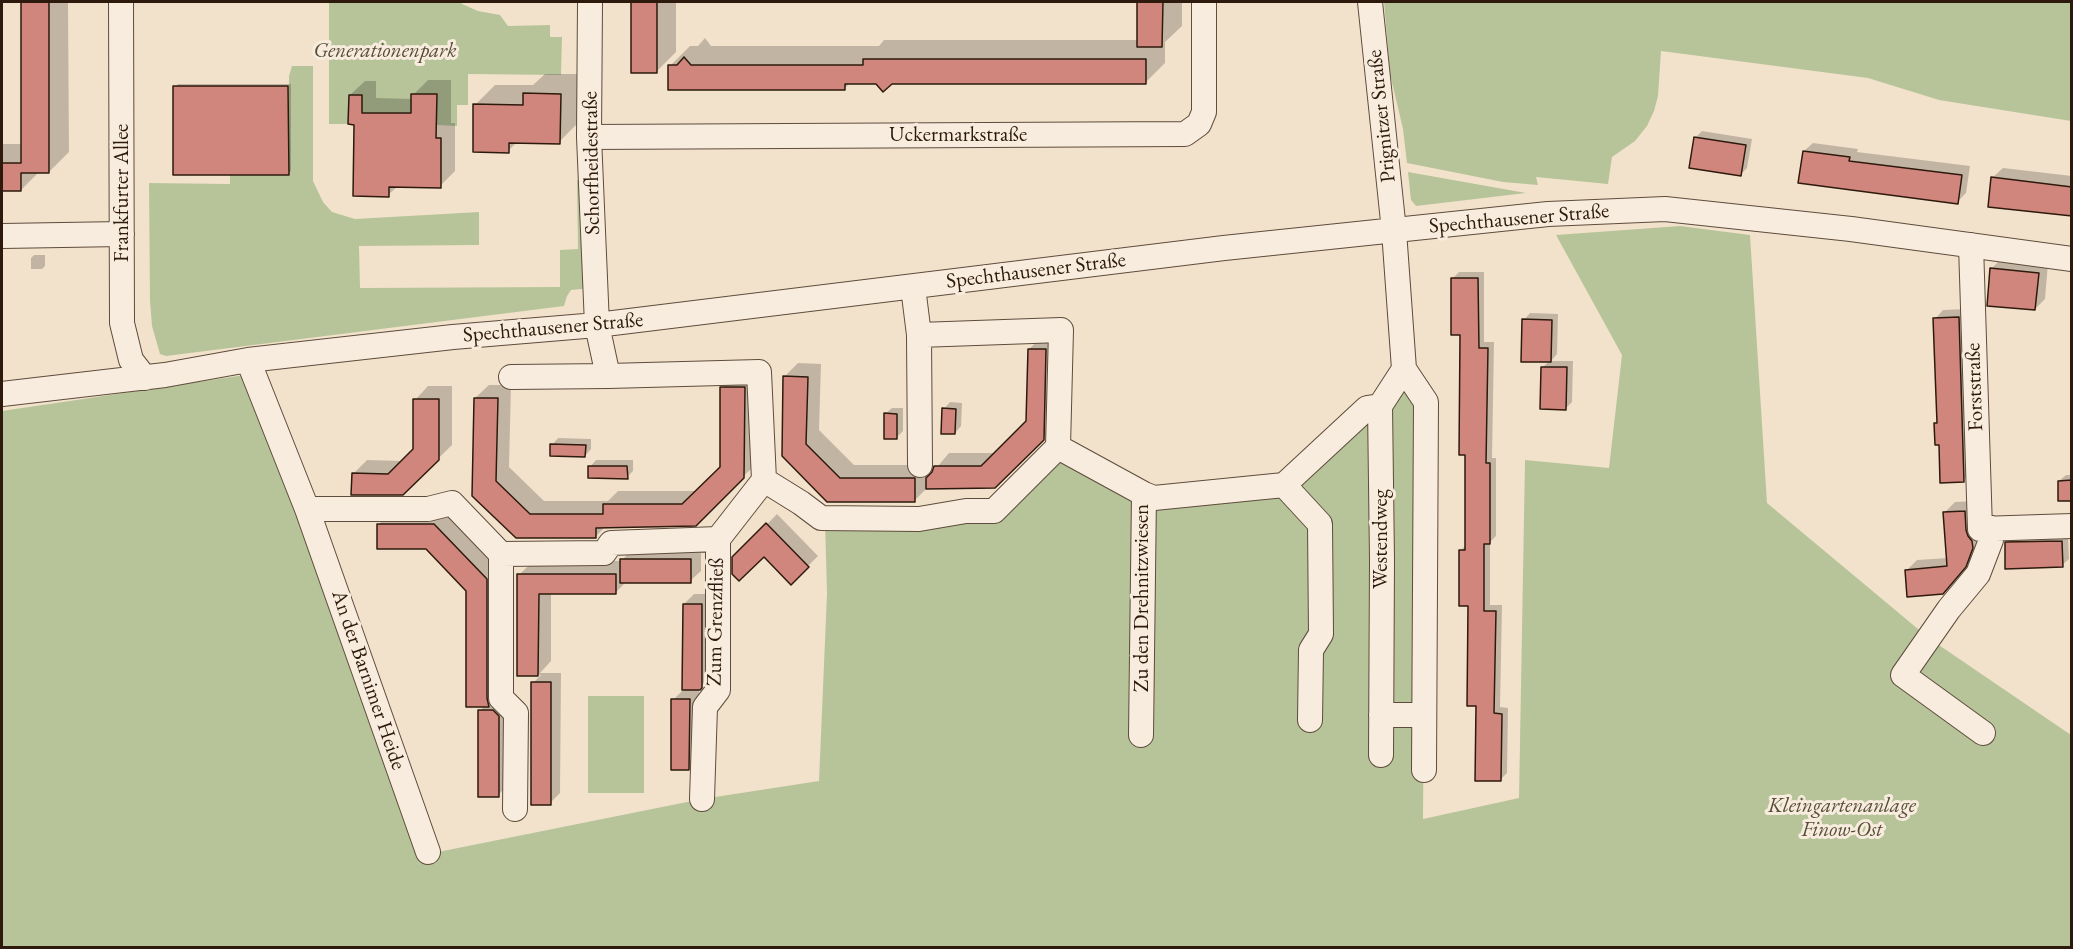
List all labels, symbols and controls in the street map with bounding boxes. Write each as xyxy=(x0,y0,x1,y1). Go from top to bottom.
park label: Generationenpark xyxy=(313,38,457,64)
street label: Prignitzer Straße xyxy=(1362,48,1402,184)
street label: Schorfheidestraße xyxy=(578,91,606,235)
street label: Uckermarkstraße xyxy=(889,122,1027,148)
street label: Frankfurter Allee xyxy=(109,124,135,262)
street label: Spechthausener Straße xyxy=(1428,199,1610,239)
street label: Spechthausener Straße xyxy=(945,247,1127,295)
street label: Spechthausener Straße xyxy=(462,308,644,348)
street label: Forststraße xyxy=(1961,342,1989,432)
street label: Westendweg xyxy=(1368,489,1394,589)
street label: Zu den Drehnitzwiesen xyxy=(1129,504,1155,692)
street label: Zum Grenzfließ xyxy=(702,558,730,686)
street label: An der Barnimer Heide xyxy=(325,587,411,773)
park label: Kleingartenanlage Finow-Ost xyxy=(1768,793,1916,843)

